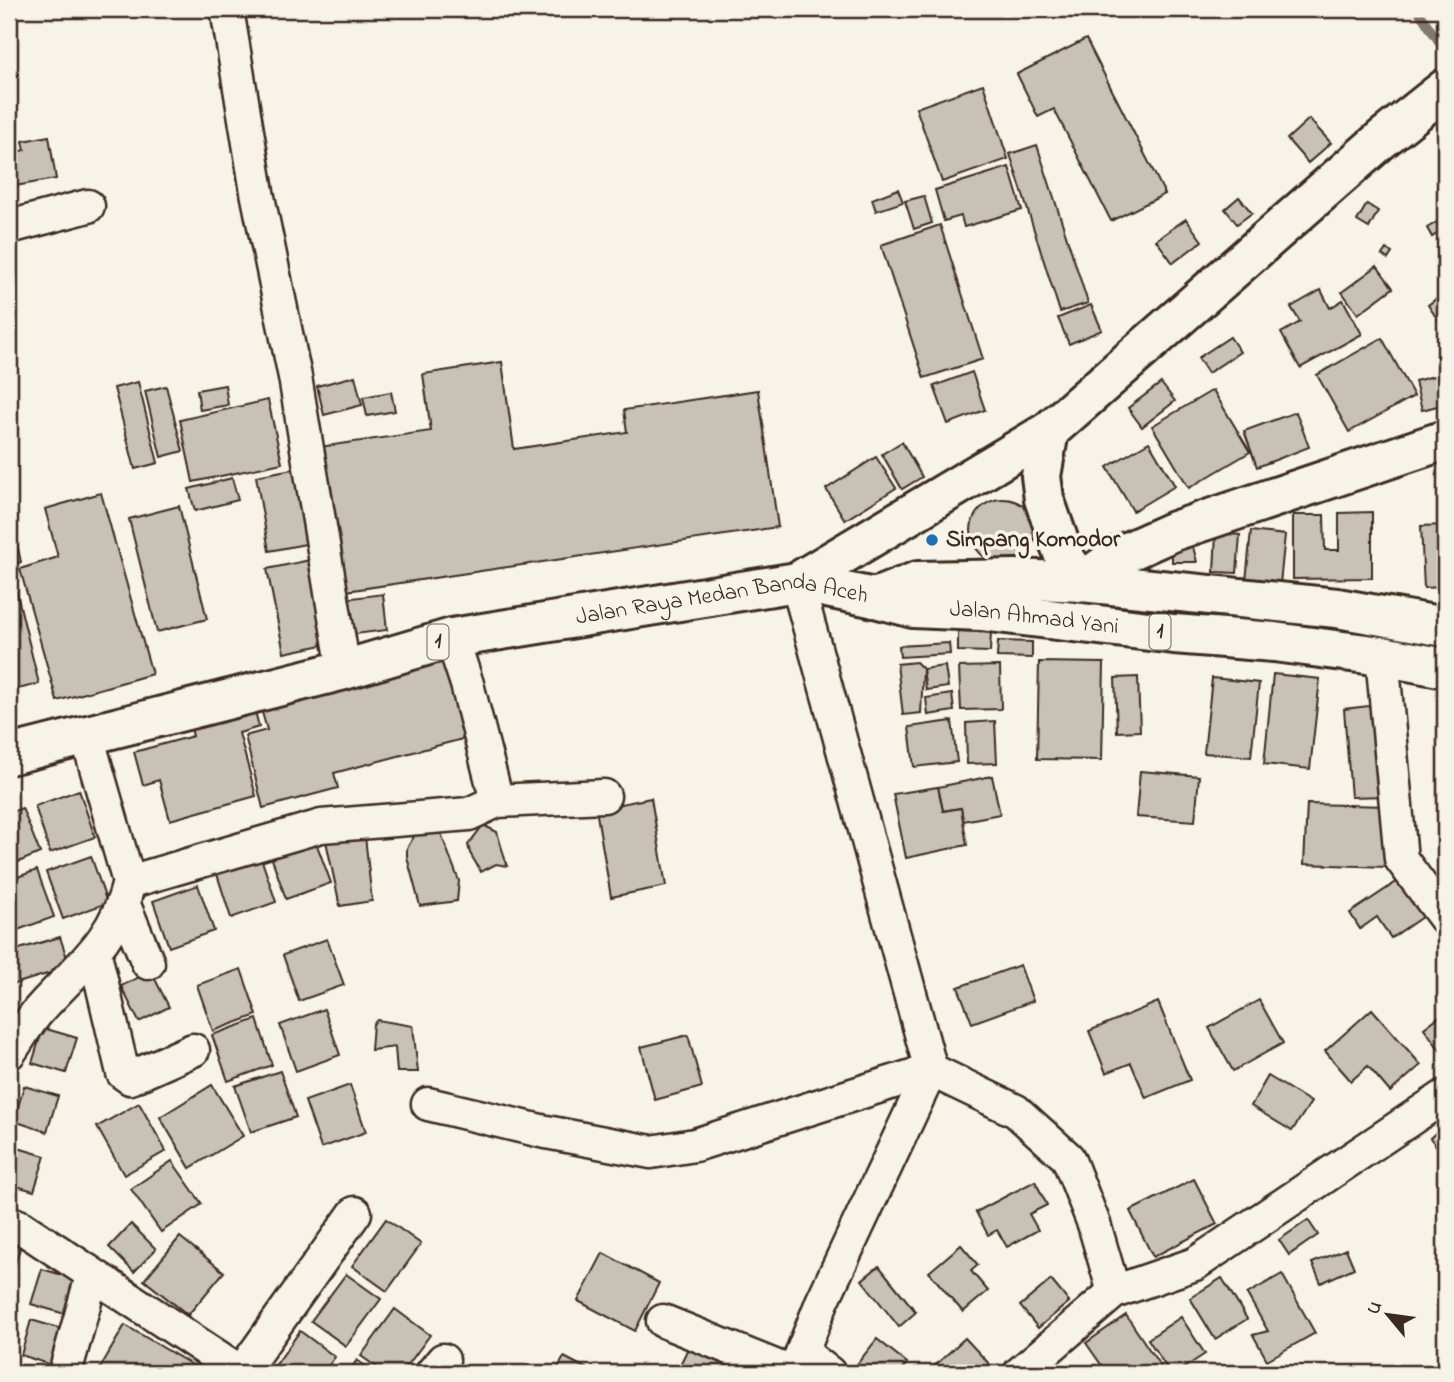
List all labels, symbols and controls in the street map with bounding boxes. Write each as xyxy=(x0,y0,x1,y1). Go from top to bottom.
place label: Simpang Komodor xyxy=(946,524,1121,559)
marker: Simpang Komodor xyxy=(924,532,940,548)
street label: Jalan Raya Medan Banda Aceh xyxy=(574,565,871,634)
street label: Jalan Ahmad Yani xyxy=(949,593,1120,644)
road number: 1 xyxy=(1150,614,1170,650)
road number: 1 xyxy=(428,624,448,660)
north arrow xyxy=(1352,1280,1422,1350)
text: U xyxy=(1361,1296,1390,1320)

